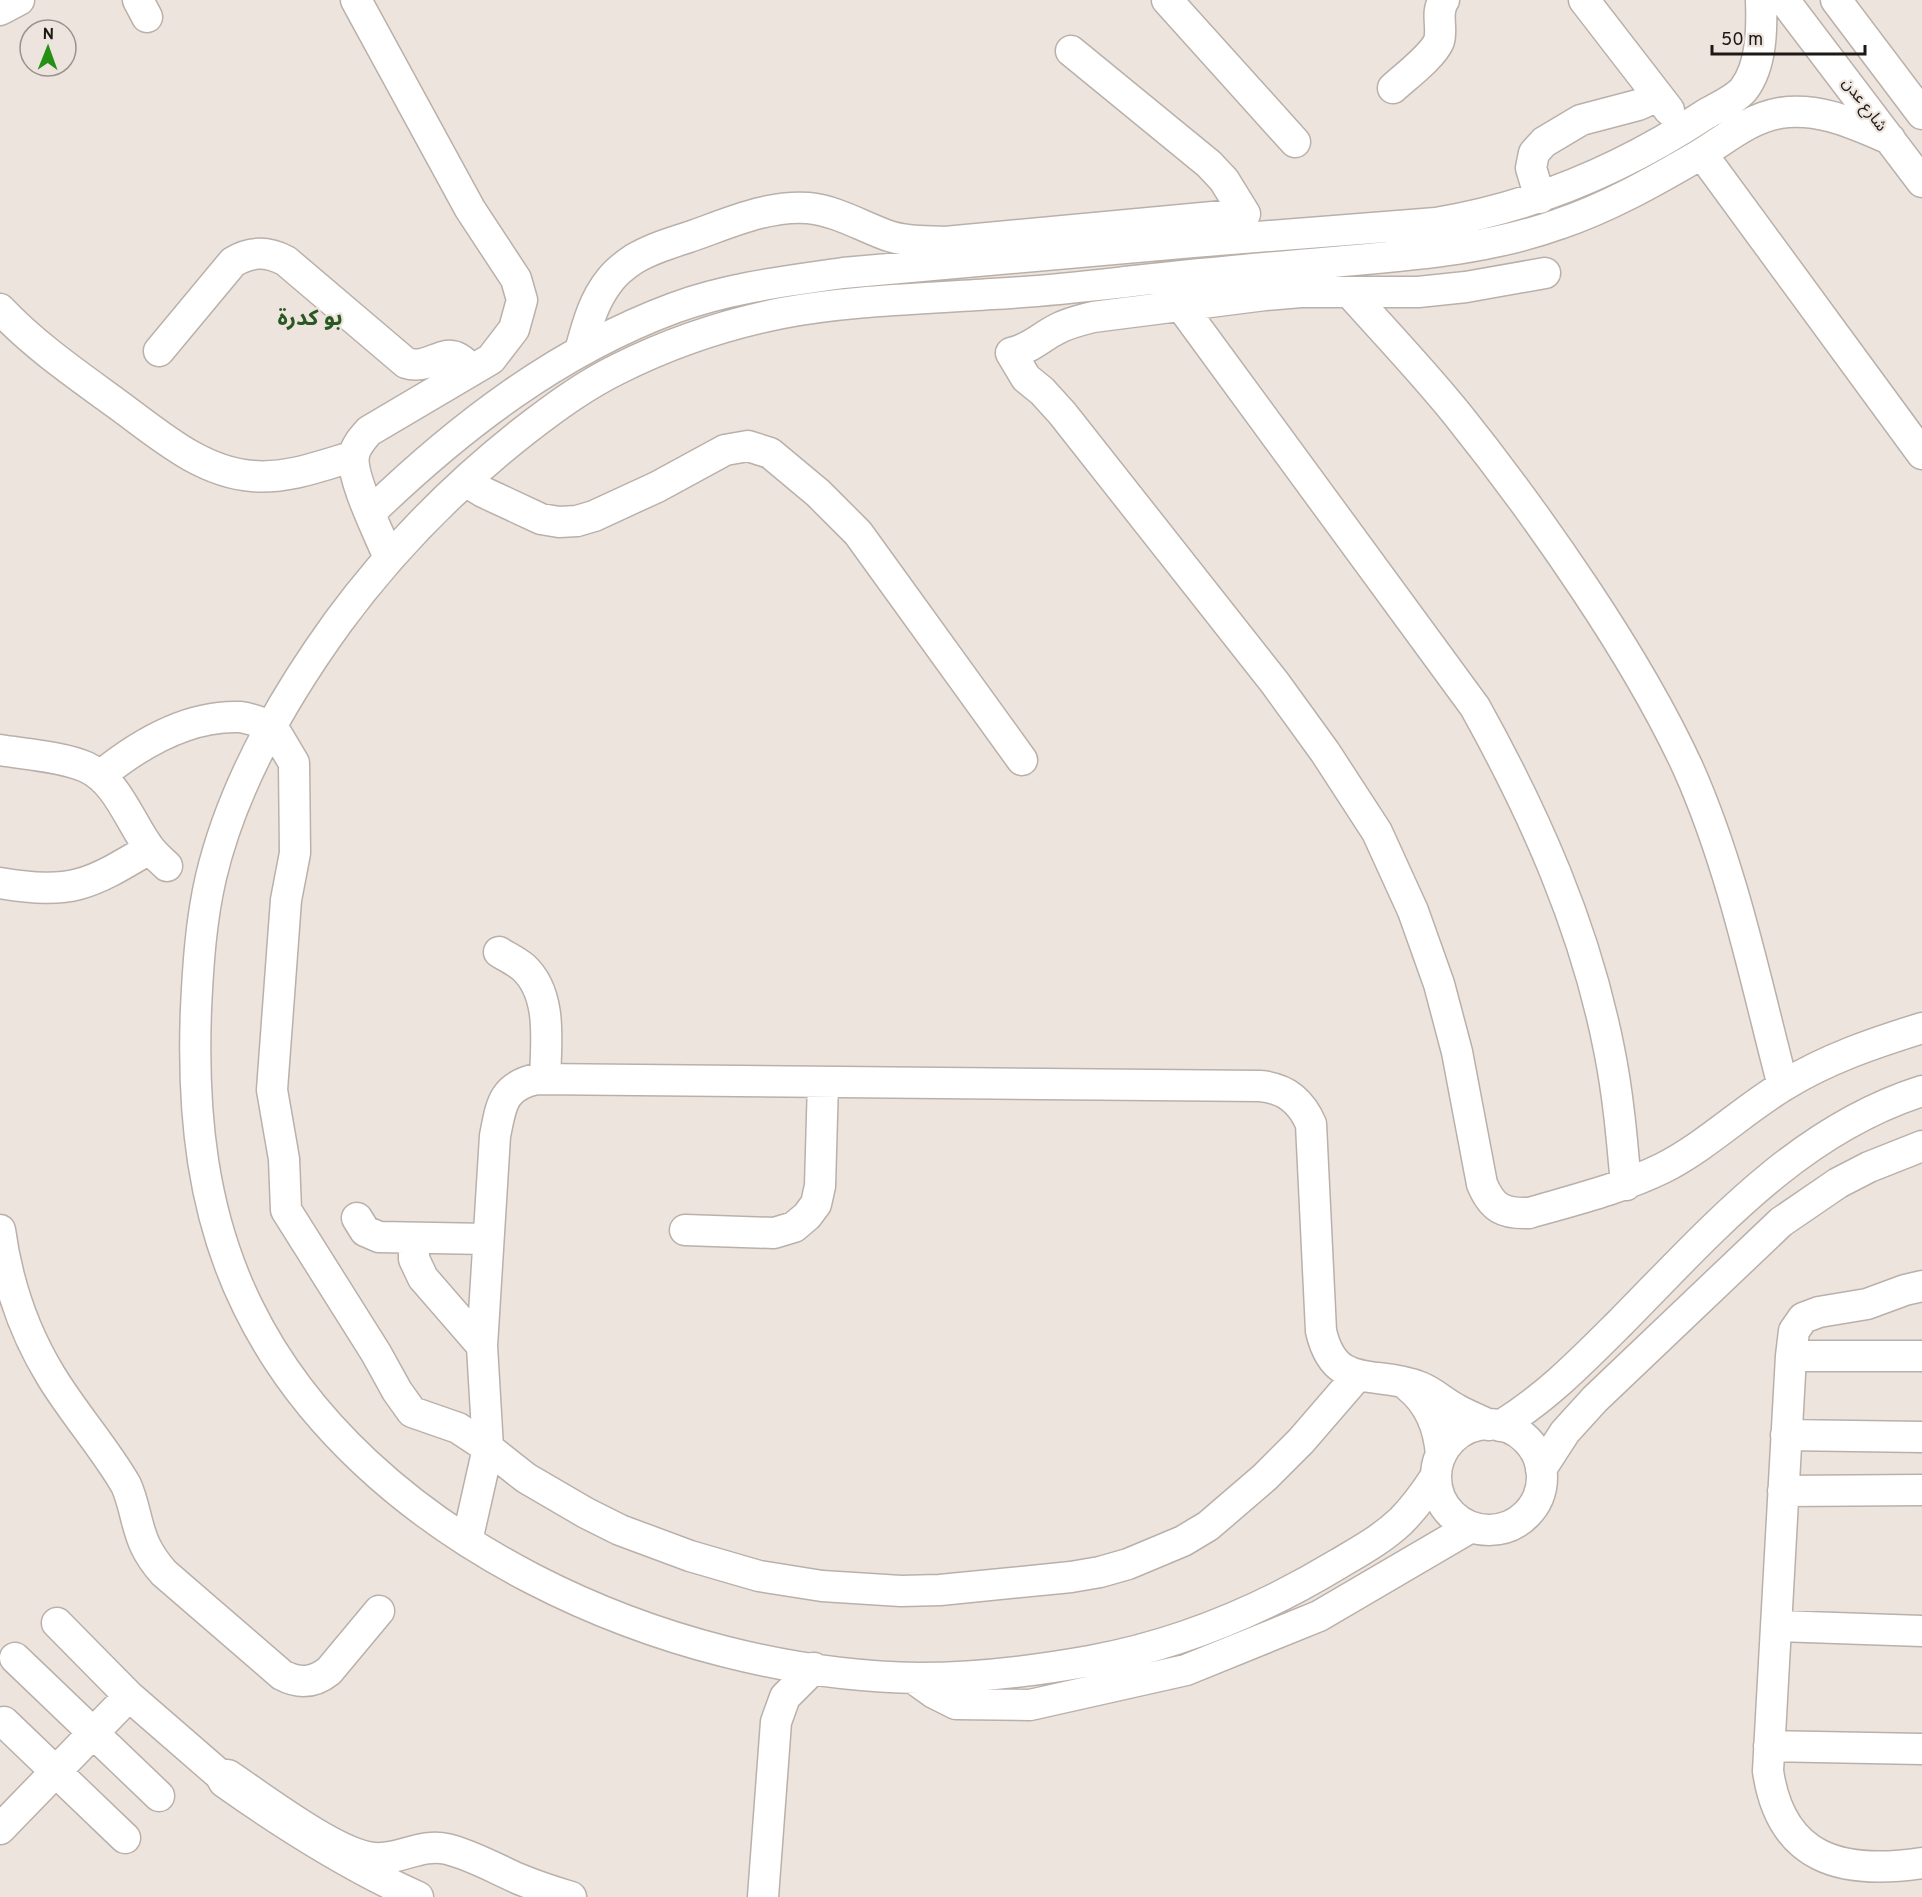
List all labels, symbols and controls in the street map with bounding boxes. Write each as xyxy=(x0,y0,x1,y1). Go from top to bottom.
north arrow xyxy=(18,18,78,78)
scale bar xyxy=(1712,18,1865,56)
text: N xyxy=(42,25,54,45)
text: 50 m xyxy=(1721,29,1763,52)
street label: شارع عدن xyxy=(1836,74,1891,137)
district label: بو كدرة xyxy=(277,306,343,333)

